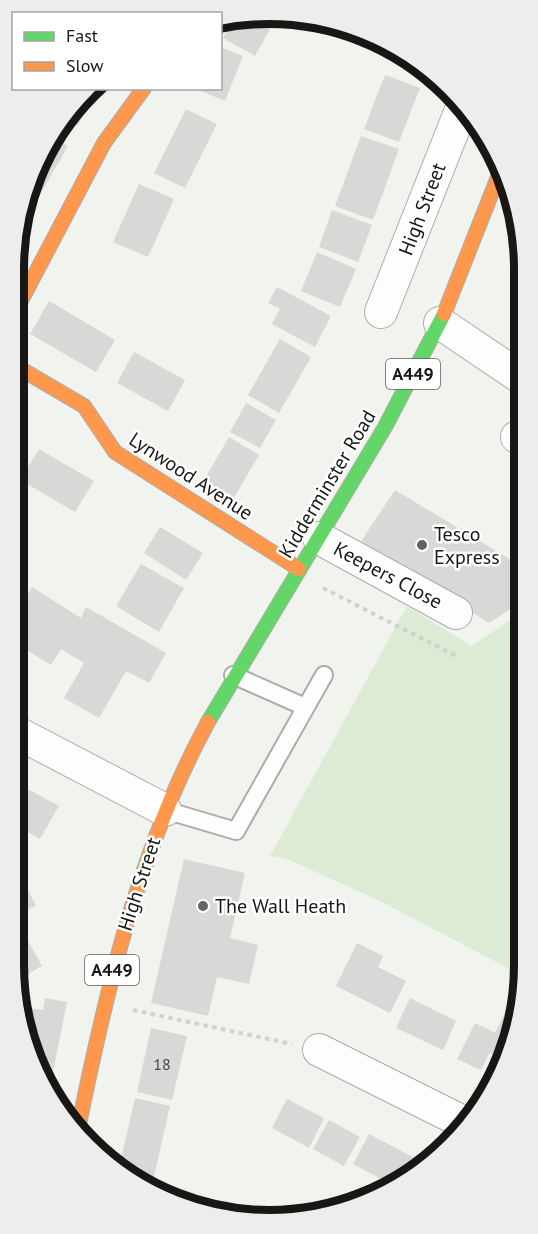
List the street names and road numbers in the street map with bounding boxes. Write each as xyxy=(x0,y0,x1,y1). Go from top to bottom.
street label: High Street xyxy=(392,159,452,259)
road number: A449 xyxy=(386,359,440,389)
street label: Kidderminster Road xyxy=(273,405,381,563)
street label: Lynwood Avenue xyxy=(124,426,258,526)
street label: Keepers Close xyxy=(329,535,447,615)
street label: High Street xyxy=(112,834,166,934)
road number: A449 xyxy=(85,955,139,985)

